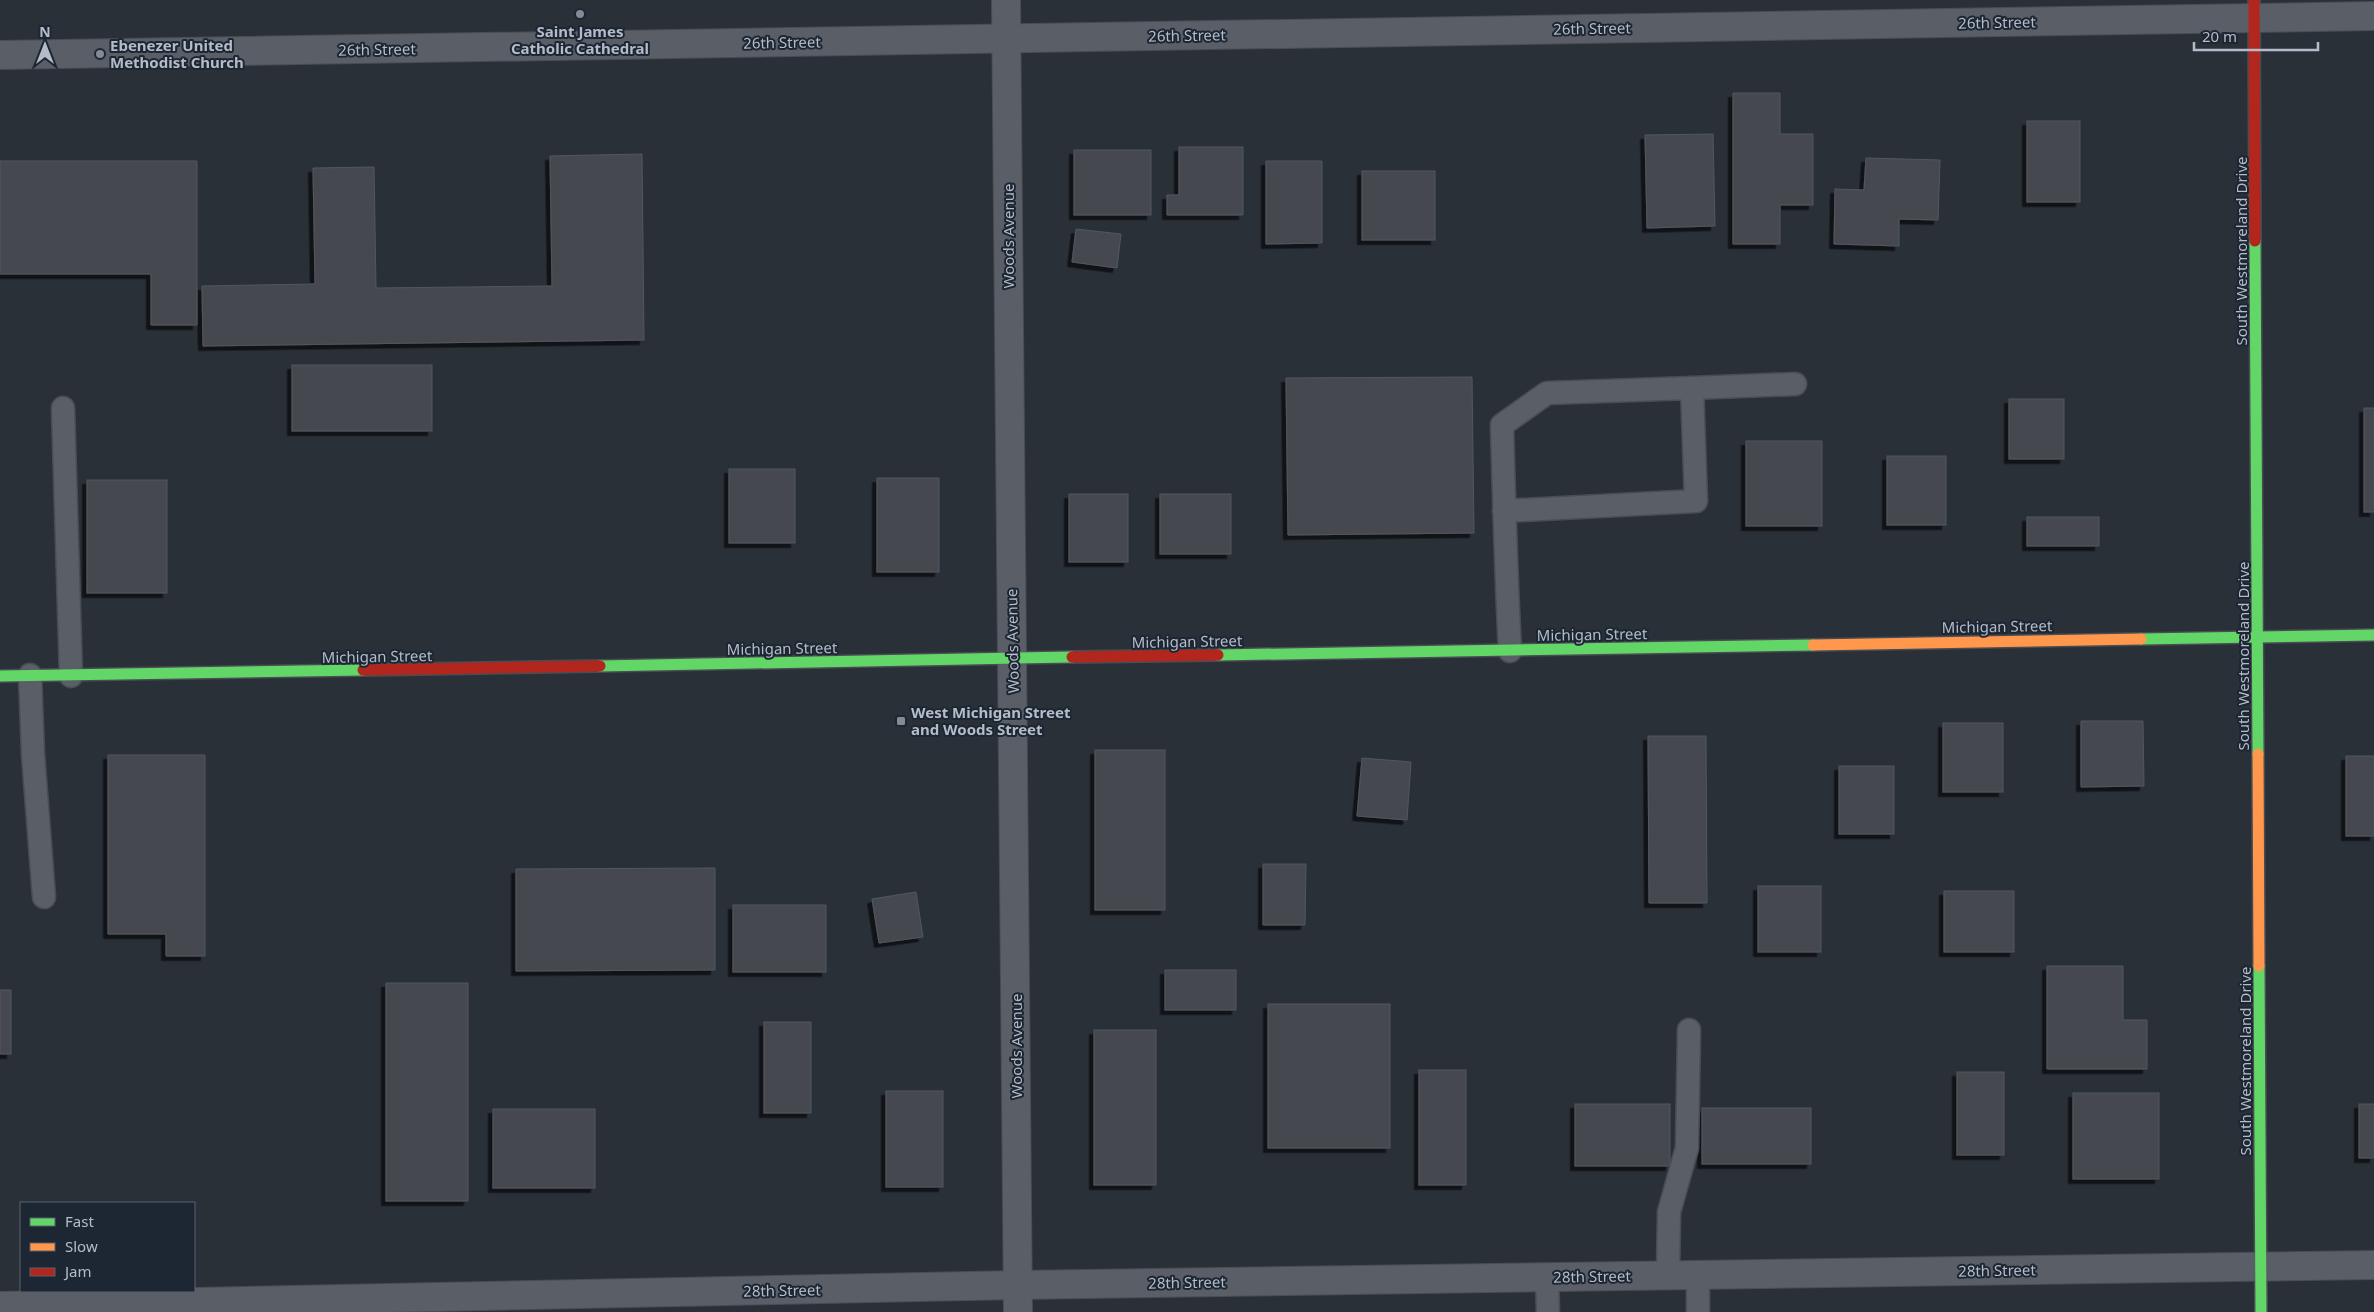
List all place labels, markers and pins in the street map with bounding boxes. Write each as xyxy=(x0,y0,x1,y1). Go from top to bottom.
marker: Saint James Catholic Cathedral xyxy=(574,8,586,20)
place label: Saint James Catholic Cathedral xyxy=(511,21,649,58)
place label: Ebenezer United Methodist Church xyxy=(110,35,244,72)
marker: Ebenezer United Methodist Church xyxy=(94,48,106,60)
place label: West Michigan Street and Woods Street xyxy=(911,702,1071,739)
marker: West Michigan Street and Woods Street xyxy=(895,715,907,727)

